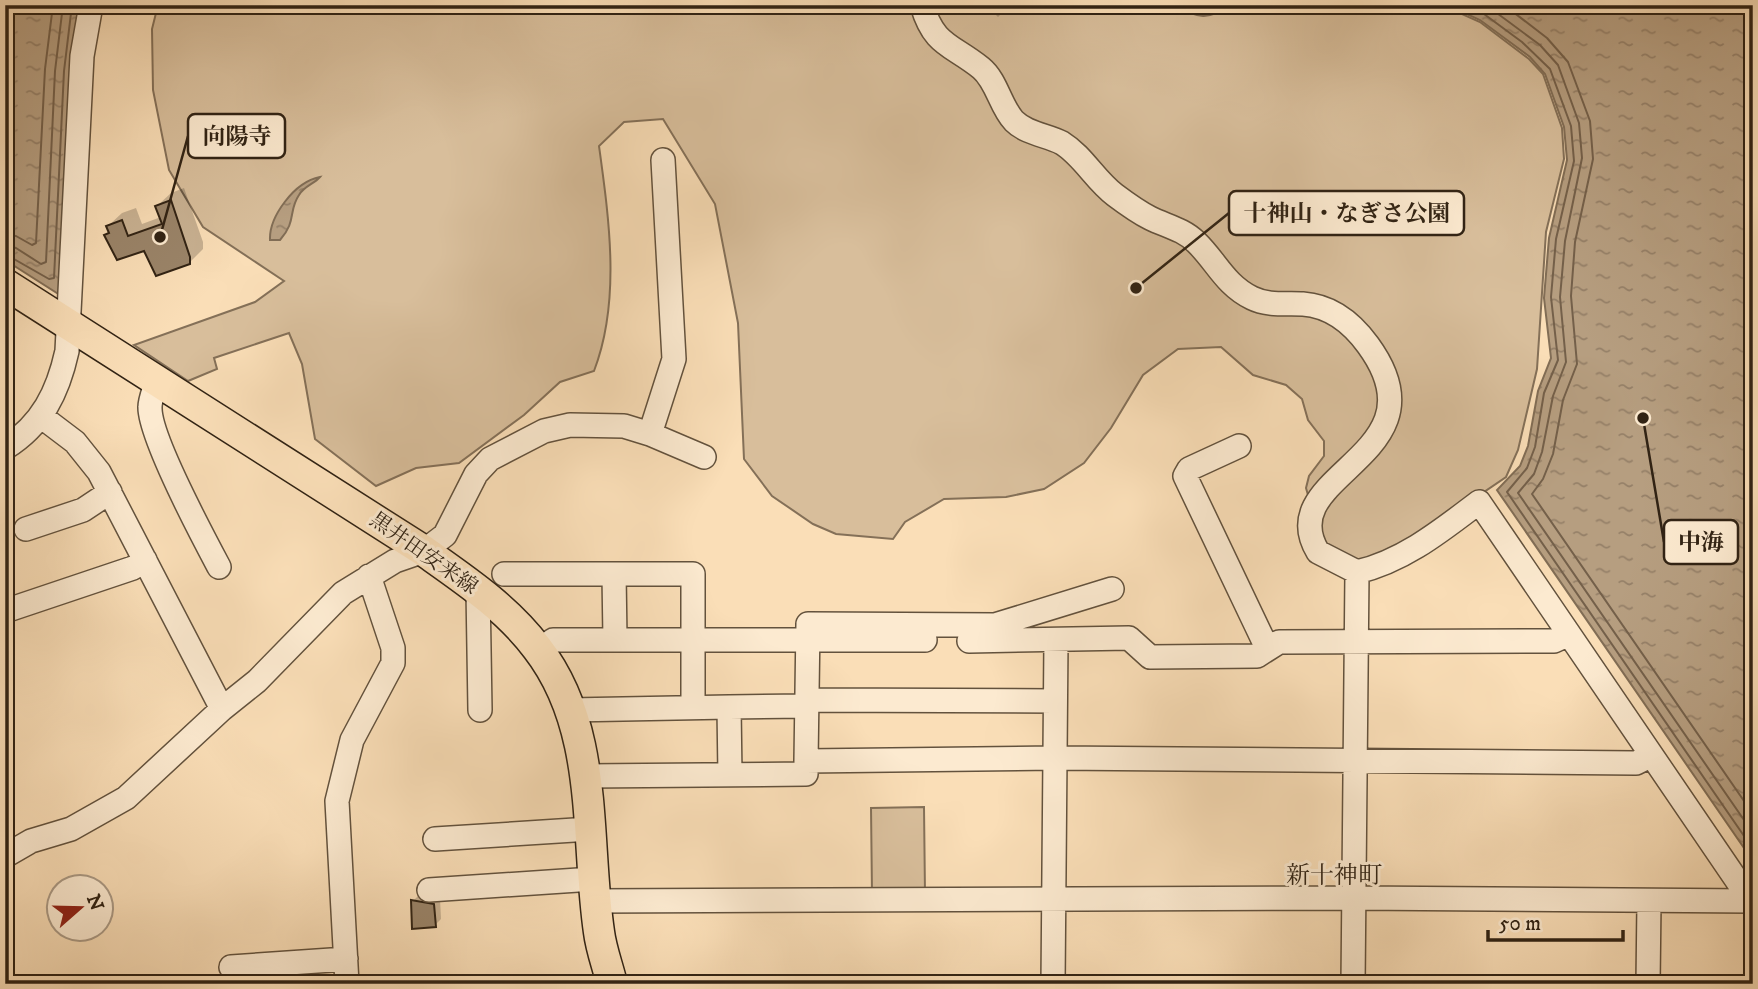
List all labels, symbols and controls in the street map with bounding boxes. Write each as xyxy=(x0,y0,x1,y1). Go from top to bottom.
callout: 向陽寺 xyxy=(188,114,285,158)
text: 向陽寺 xyxy=(203,123,272,152)
callout: 十神山・なぎさ公園 xyxy=(1229,191,1464,235)
text: 十神山・なぎさ公園 xyxy=(1244,200,1451,229)
street label: 黒井田安来線 xyxy=(364,507,482,601)
callout: 中海 xyxy=(1664,520,1738,564)
text: 中海 xyxy=(1678,529,1724,558)
district label: 新十神町 xyxy=(1286,861,1382,891)
north arrow xyxy=(46,874,116,944)
text: N xyxy=(81,891,108,914)
scale bar xyxy=(1488,898,1623,942)
text: 50 m xyxy=(1499,911,1541,937)

